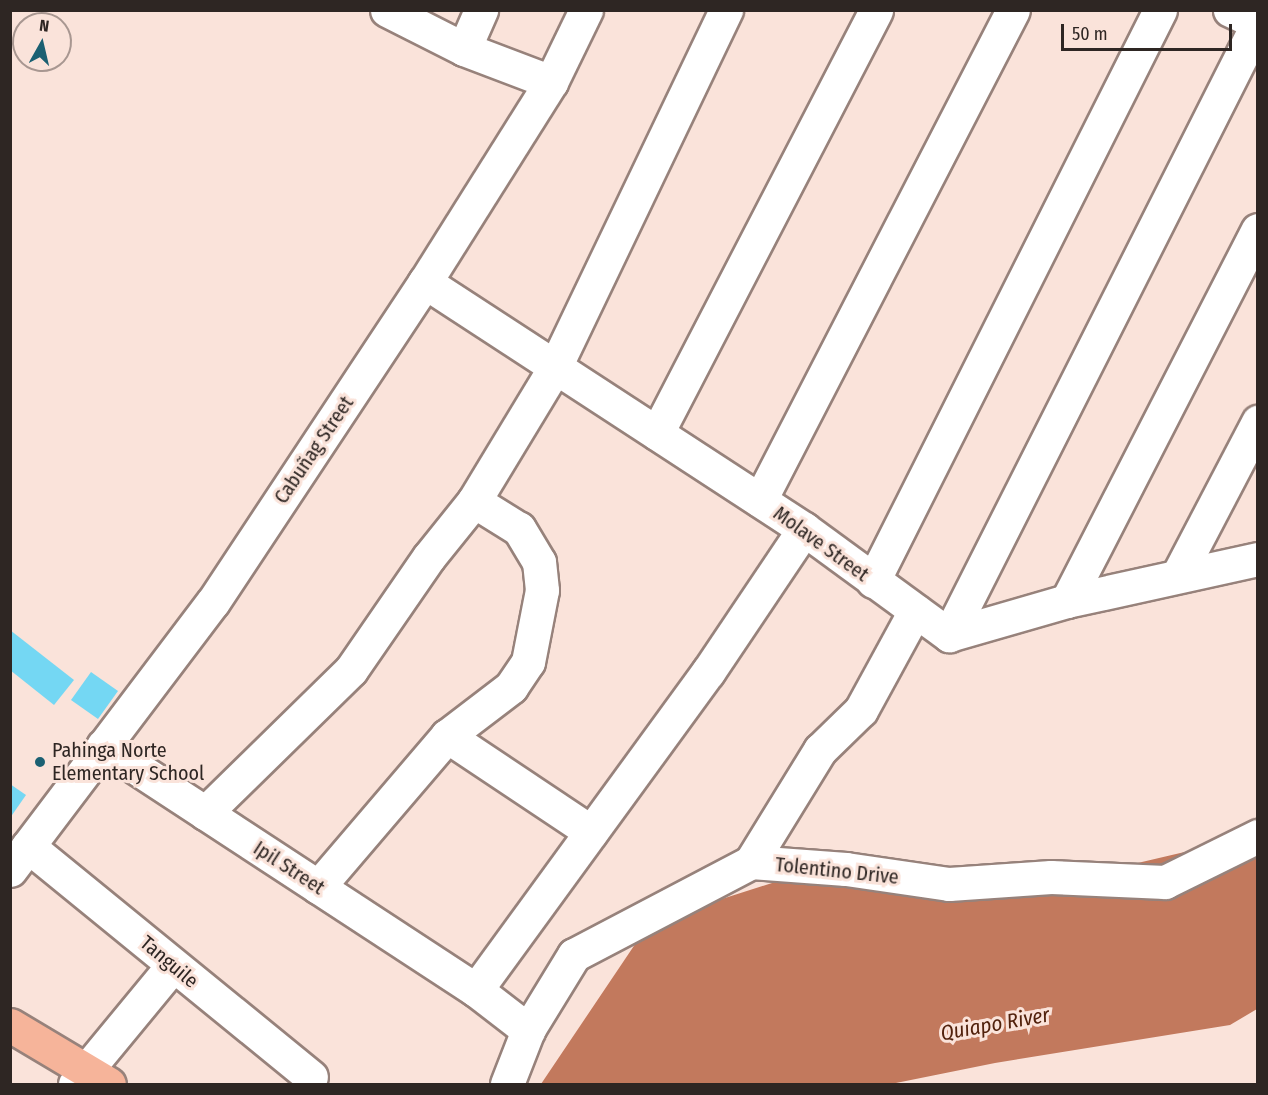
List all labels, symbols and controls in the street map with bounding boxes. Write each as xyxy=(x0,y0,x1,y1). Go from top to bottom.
north arrow xyxy=(12,12,72,72)
scale bar xyxy=(1064,12,1235,50)
text: N xyxy=(38,16,50,36)
text: 50 m xyxy=(1072,23,1108,45)
street label: Cabuñag Street xyxy=(269,392,359,508)
street label: Molave Street xyxy=(769,501,873,587)
place label: Pahinga Norte Elementary School xyxy=(52,738,204,785)
marker: Pahinga Norte Elementary School xyxy=(33,755,47,769)
street label: Ipil Street xyxy=(249,836,329,900)
street label: Tolentino Drive xyxy=(774,853,900,889)
street label: Tanguile xyxy=(135,931,203,993)
water label: Quiapo River xyxy=(939,1002,1051,1046)

